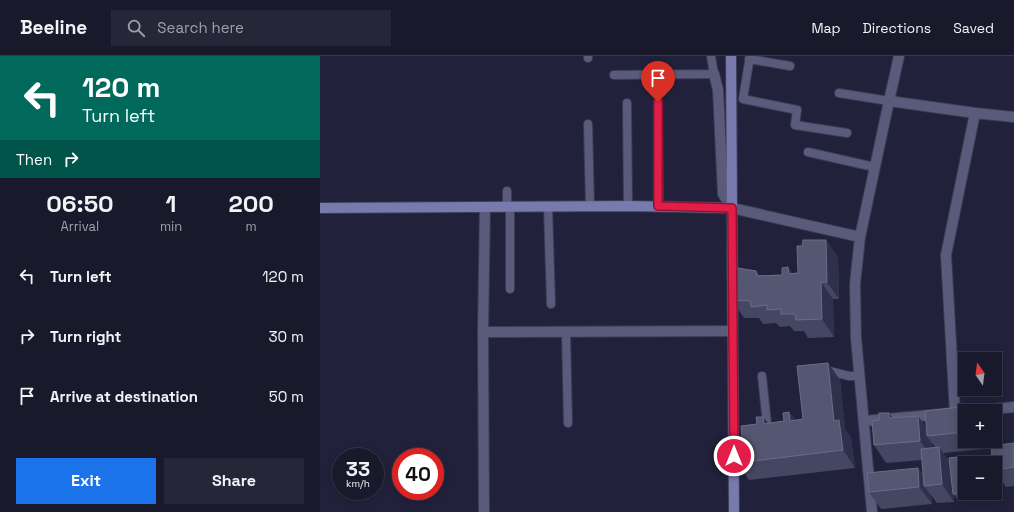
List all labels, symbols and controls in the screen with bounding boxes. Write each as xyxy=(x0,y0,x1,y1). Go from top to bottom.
search box xyxy=(111,10,391,46)
text: Beeline xyxy=(20,15,87,40)
icon: search xyxy=(125,17,147,39)
text: Search here xyxy=(157,18,244,37)
text: Map xyxy=(811,19,841,37)
text: Directions xyxy=(863,19,931,37)
text: Saved xyxy=(953,19,994,37)
pin xyxy=(641,61,675,102)
icon: arrive xyxy=(647,67,669,89)
text: 120 m xyxy=(82,69,160,105)
icon: left xyxy=(16,72,68,124)
text: Turn left xyxy=(82,104,155,127)
icon: right xyxy=(60,148,82,170)
text: Then xyxy=(16,150,52,169)
text: 06:50 xyxy=(46,188,114,219)
text: 1 xyxy=(166,188,176,219)
text: 200 xyxy=(228,188,274,219)
text: Arrival xyxy=(61,218,99,235)
text: min xyxy=(160,218,182,235)
text: m xyxy=(246,218,257,235)
icon: left xyxy=(16,265,38,287)
text: Turn left xyxy=(50,267,112,286)
text: 120 m xyxy=(262,267,304,286)
icon: right xyxy=(16,325,38,347)
text: Turn right xyxy=(50,327,121,346)
text: 30 m xyxy=(269,327,304,346)
north arrow xyxy=(958,352,1002,396)
map controls xyxy=(958,352,1002,500)
icon: arrive xyxy=(16,385,38,407)
text: Arrive at destination xyxy=(50,387,198,406)
text: 50 m xyxy=(269,387,304,406)
button: + xyxy=(958,404,1002,448)
position arrow xyxy=(713,435,755,477)
speed limit sign: 40 xyxy=(392,448,444,500)
text: 33 xyxy=(346,456,370,482)
button: − xyxy=(958,456,1002,500)
button: Exit xyxy=(16,458,156,504)
button: Share xyxy=(164,458,304,504)
text: km/h xyxy=(346,477,370,490)

